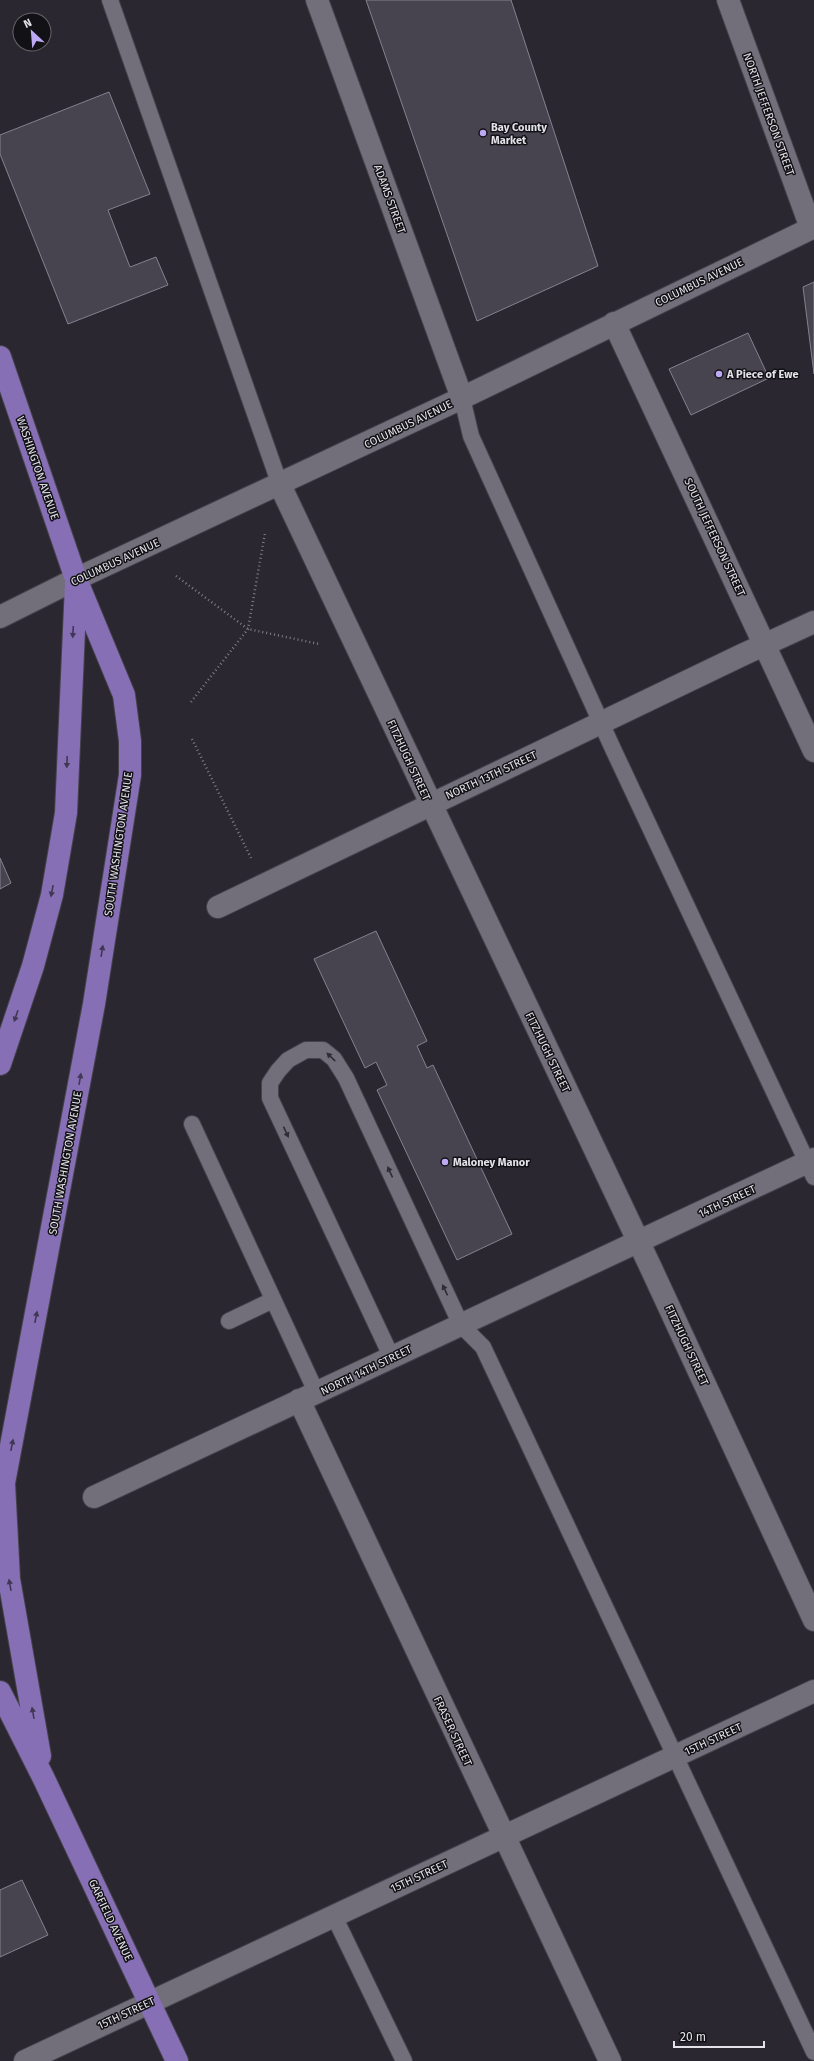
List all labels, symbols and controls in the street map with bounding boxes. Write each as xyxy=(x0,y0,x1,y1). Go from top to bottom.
north arrow xyxy=(12,12,52,52)
text: N xyxy=(22,16,34,31)
street label: NORTH JEFFERSON STREET xyxy=(740,51,797,178)
place label: Bay County Market xyxy=(491,121,547,147)
marker: Bay County Market xyxy=(478,128,488,138)
street label: ADAMS STREET xyxy=(371,163,408,236)
street label: COLUMBUS AVENUE xyxy=(653,255,745,309)
place label: A Piece of Ewe xyxy=(726,368,799,381)
marker: A Piece of Ewe xyxy=(714,369,724,379)
street label: COLUMBUS AVENUE xyxy=(362,397,454,451)
street label: WASHINGTON AVENUE xyxy=(14,415,61,522)
street label: SOUTH JEFFERSON STREET xyxy=(681,476,748,599)
street label: COLUMBUS AVENUE xyxy=(69,536,162,589)
one-way arrow xyxy=(70,626,77,638)
street label: FITZHUGH STREET xyxy=(384,718,433,803)
street label: NORTH 13TH STREET xyxy=(443,748,539,802)
one-way arrow xyxy=(64,756,70,769)
street label: SOUTH WASHINGTON AVENUE xyxy=(102,771,135,917)
one-way arrow xyxy=(49,885,55,897)
one-way arrow xyxy=(99,945,105,957)
one-way arrow xyxy=(13,1010,19,1022)
street label: FITZHUGH STREET xyxy=(523,1010,573,1095)
one-way arrow xyxy=(326,1052,336,1061)
one-way arrow xyxy=(78,1073,84,1085)
street label: SOUTH WASHINGTON AVENUE xyxy=(46,1090,85,1236)
one-way arrow xyxy=(283,1127,289,1138)
place label: Maloney Manor xyxy=(453,1156,530,1169)
marker: Maloney Manor xyxy=(440,1157,450,1167)
one-way arrow xyxy=(387,1166,393,1177)
street label: 14TH STREET xyxy=(697,1182,758,1220)
one-way arrow xyxy=(442,1284,448,1295)
street label: FITZHUGH STREET xyxy=(662,1303,711,1388)
one-way arrow xyxy=(33,1311,39,1323)
street label: NORTH 14TH STREET xyxy=(319,1343,414,1398)
one-way arrow xyxy=(9,1438,15,1451)
one-way arrow xyxy=(7,1579,13,1591)
street label: FRASER STREET xyxy=(431,1694,474,1768)
one-way arrow xyxy=(29,1707,35,1719)
street label: 15TH STREET xyxy=(683,1720,744,1758)
street label: 15TH STREET xyxy=(389,1857,450,1895)
street label: GARFIELD AVENUE xyxy=(86,1877,135,1963)
street label: 15TH STREET xyxy=(96,1994,157,2032)
scale bar xyxy=(674,2023,764,2049)
text: 20 m xyxy=(680,2030,706,2044)

